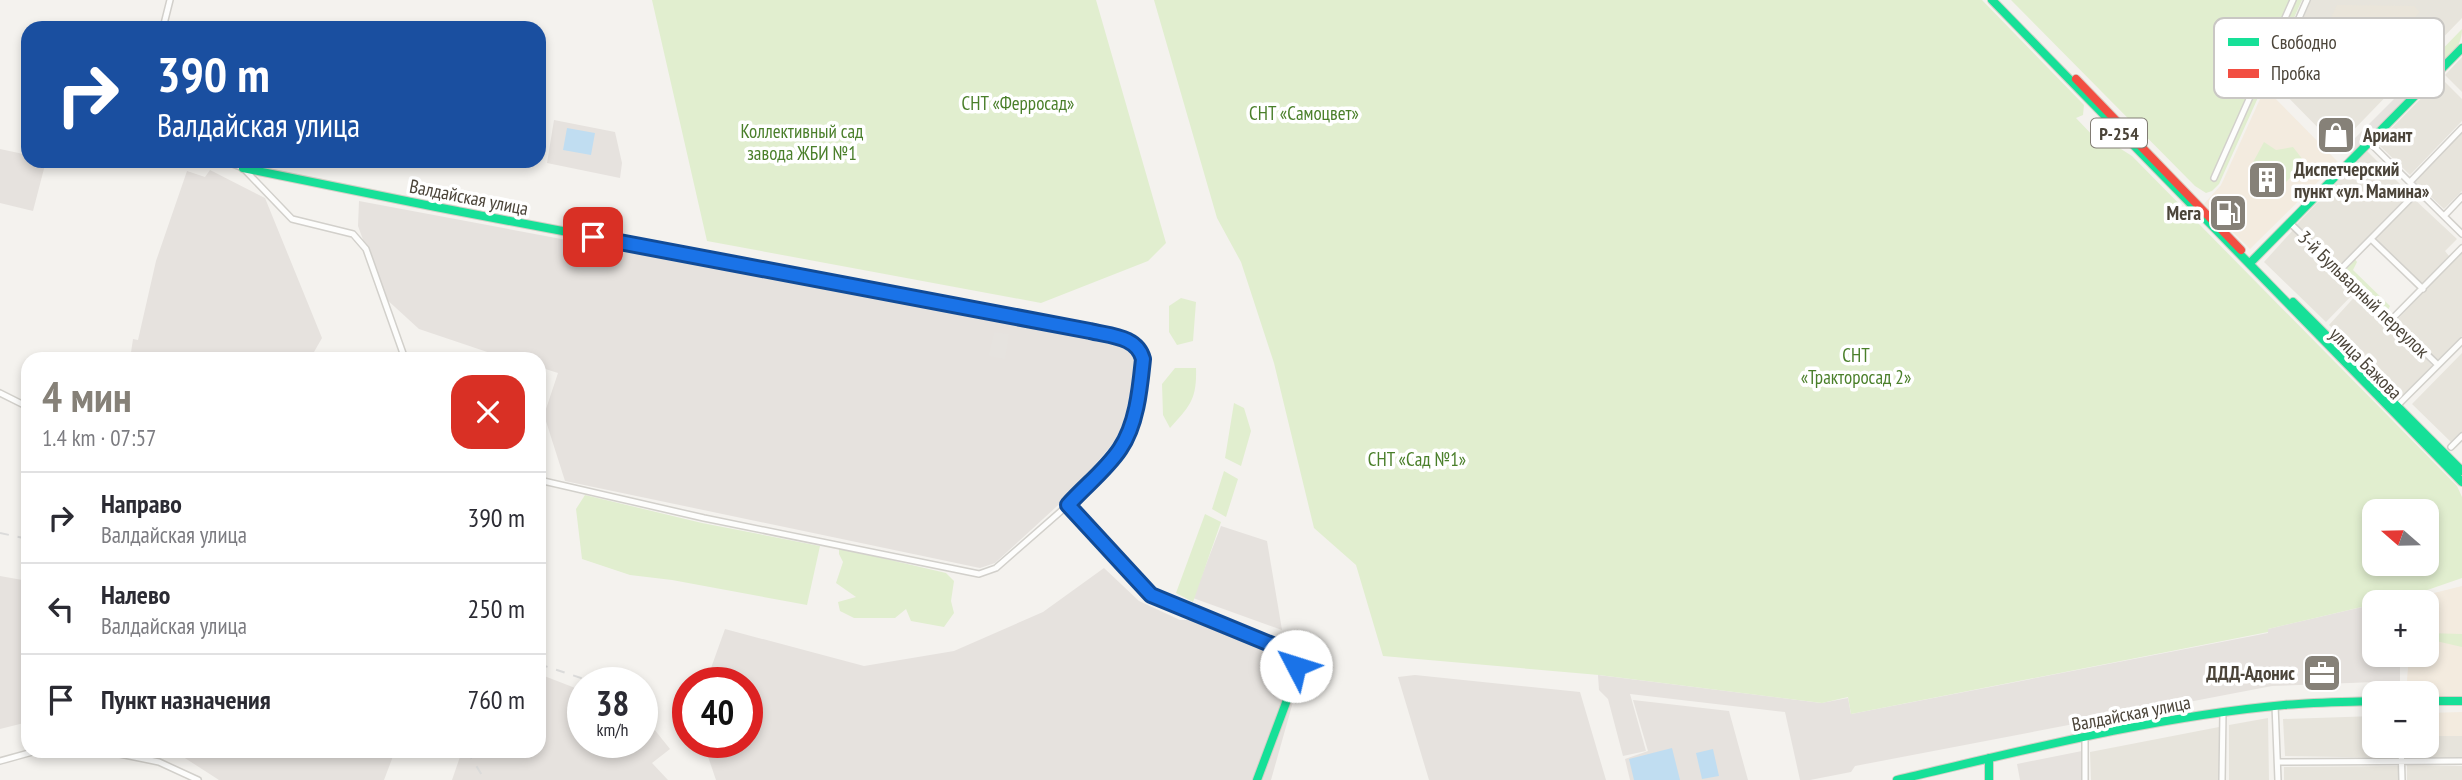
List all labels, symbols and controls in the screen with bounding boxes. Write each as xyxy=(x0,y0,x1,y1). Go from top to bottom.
legend xyxy=(2214,18,2444,98)
text: Свободно xyxy=(2271,30,2337,54)
text: 390 m xyxy=(157,42,270,106)
icon: right xyxy=(42,49,133,140)
text: Пробка xyxy=(2271,61,2321,85)
park label: СНТ «Ферросад» xyxy=(962,91,1074,115)
park label: СНТ «Самоцвет» xyxy=(1249,101,1359,125)
text: Валдайская улица xyxy=(157,104,360,146)
shop icon: Ариант xyxy=(2315,114,2357,156)
road number: Р-254 xyxy=(2091,118,2147,148)
park label: Коллективный сад завода ЖБИ №1 xyxy=(741,119,864,165)
place label: Ариант xyxy=(2362,123,2413,147)
place label: Диспетчерский пункт «ул. Мамина» xyxy=(2294,157,2430,203)
building icon: Диспетчерский пункт «ул. Мамина» xyxy=(2246,159,2288,201)
street label: Валдайская улица xyxy=(408,174,530,220)
fuel station icon: Мега xyxy=(2207,192,2249,234)
place label: Мега xyxy=(2167,201,2201,225)
pin xyxy=(563,207,623,267)
icon: arrive xyxy=(574,218,612,256)
street label: 3-й Бульварный переулок xyxy=(2293,225,2435,363)
street label: улица Бажова xyxy=(2325,322,2407,404)
park label: СНТ «Тракторосад 2» xyxy=(1801,343,1911,389)
text: 4 мин xyxy=(42,369,132,424)
button: close xyxy=(451,375,525,449)
text: 1.4 km · 07:57 xyxy=(42,423,156,452)
park label: СНТ «Сад №1» xyxy=(1368,447,1466,471)
text: Направо xyxy=(101,487,182,520)
icon: right xyxy=(42,499,80,537)
north arrow xyxy=(2362,499,2440,576)
map controls xyxy=(2362,499,2439,758)
text: 390 m xyxy=(467,501,525,534)
text: Валдайская улица xyxy=(101,520,247,549)
text: Налево xyxy=(101,578,170,611)
icon: left xyxy=(42,590,80,628)
button: + xyxy=(2362,590,2439,667)
text: 250 m xyxy=(467,592,525,625)
text: Валдайская улица xyxy=(101,611,247,640)
position arrow xyxy=(1259,629,1333,703)
office icon: ДДД-Адонис xyxy=(2301,652,2343,694)
place label: ДДД-Адонис xyxy=(2206,661,2295,685)
speed limit sign: 40 xyxy=(672,667,763,758)
text: 38 xyxy=(596,680,629,726)
icon: arrive xyxy=(42,681,80,719)
button: − xyxy=(2362,681,2439,758)
text: Пункт назначения xyxy=(101,683,271,716)
text: 760 m xyxy=(467,683,525,716)
street label: Валдайская улица xyxy=(2070,690,2192,736)
text: km/h xyxy=(597,718,628,741)

